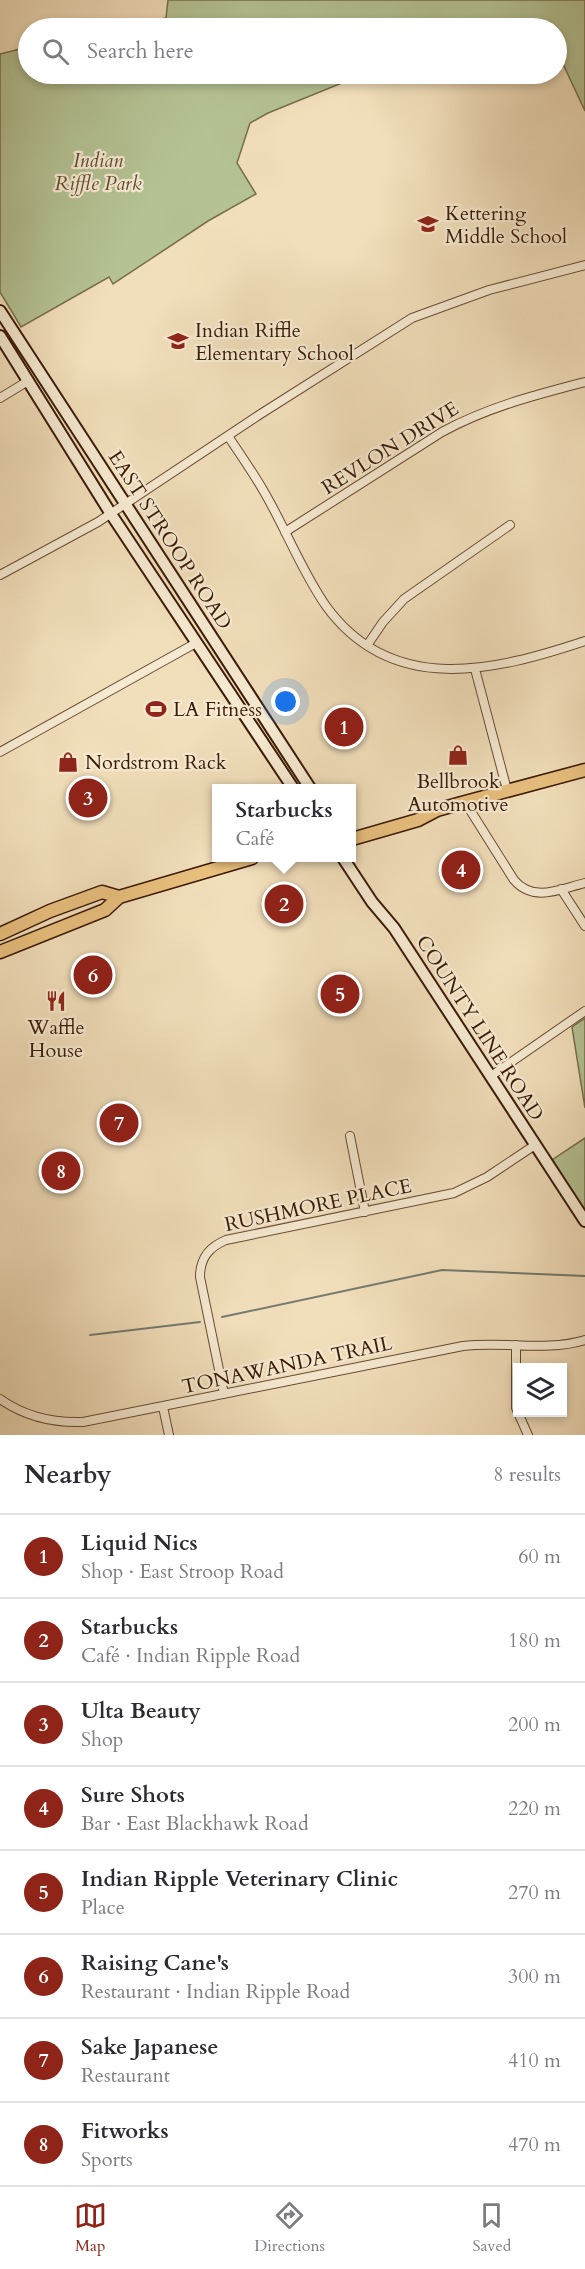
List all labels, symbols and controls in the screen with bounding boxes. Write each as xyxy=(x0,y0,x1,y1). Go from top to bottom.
search box xyxy=(18,18,567,84)
icon: search xyxy=(39,35,72,68)
text: Search here xyxy=(87,36,194,66)
park label: Indian Riffle Park xyxy=(54,147,142,197)
place label: Kettering Middle School xyxy=(445,200,567,250)
school or university icon: Kettering Middle School xyxy=(416,212,440,236)
place label: Indian Riffle Elementary School xyxy=(195,317,354,367)
school or university icon: Indian Riffle Elementary School xyxy=(166,329,190,353)
street label: REVLON DRIVE xyxy=(316,395,464,501)
street label: EAST STROOP ROAD xyxy=(102,445,238,635)
your location xyxy=(271,687,300,716)
place label: LA Fitness xyxy=(173,696,262,723)
sports icon: LA Fitness xyxy=(144,697,168,721)
pin: 1 xyxy=(324,704,364,750)
shop icon: Bellbrook Automotive xyxy=(446,743,470,767)
place label: Nordstrom Rack xyxy=(85,749,227,776)
shop icon: Nordstrom Rack xyxy=(56,750,80,774)
place label: Bellbrook Automotive xyxy=(407,768,509,818)
pin: 3 xyxy=(68,776,107,820)
popup xyxy=(212,784,356,862)
text: Starbucks xyxy=(235,795,333,825)
text: Café xyxy=(235,825,275,852)
pin: 4 xyxy=(442,848,480,892)
pin: 2 xyxy=(264,882,304,926)
street label: COUNTY LINE ROAD xyxy=(410,930,550,1126)
pin: 6 xyxy=(74,952,112,998)
pin: 5 xyxy=(320,972,360,1016)
restaurant icon: Waffle House xyxy=(44,989,68,1013)
place label: Waffle House xyxy=(26,1014,85,1064)
pin: 7 xyxy=(100,1100,138,1146)
pin: 8 xyxy=(42,1148,80,1194)
street label: RUSHMORE PLACE xyxy=(222,1172,414,1238)
street label: TONAWANDA TRAIL xyxy=(179,1329,395,1400)
map controls xyxy=(513,1363,567,1417)
button: layers xyxy=(513,1363,567,1417)
text: Nearby xyxy=(24,1457,112,1492)
text: 8 results xyxy=(493,1461,561,1488)
text: Liquid Nics xyxy=(81,1528,198,1558)
text: 1 xyxy=(38,1543,49,1570)
text: 60 m xyxy=(518,1543,561,1570)
text: Shop · East Stroop Road xyxy=(81,1558,284,1585)
text: Starbucks xyxy=(81,1612,178,1642)
text: 2 xyxy=(38,1627,49,1654)
text: 180 m xyxy=(508,1627,561,1654)
text: Café · Indian Ripple Road xyxy=(81,1642,300,1669)
text: Ulta Beauty xyxy=(81,1696,201,1726)
text: 3 xyxy=(38,1711,49,1738)
text: 200 m xyxy=(508,1711,561,1738)
text: Shop xyxy=(81,1726,123,1753)
text: Sure Shots xyxy=(81,1780,185,1810)
text: 4 xyxy=(38,1795,49,1822)
text: 220 m xyxy=(508,1795,561,1822)
text: Bar · East Blackhawk Road xyxy=(81,1810,309,1837)
text: Indian Ripple Veterinary Clinic xyxy=(81,1864,398,1894)
text: 5 xyxy=(38,1879,49,1906)
text: 270 m xyxy=(508,1879,561,1906)
text: Place xyxy=(81,1894,125,1921)
text: Raising Cane's xyxy=(81,1948,229,1978)
text: 6 xyxy=(38,1963,49,1990)
text: 300 m xyxy=(508,1963,561,1990)
text: Restaurant · Indian Ripple Road xyxy=(81,1978,350,2005)
text: Sake Japanese xyxy=(81,2032,218,2062)
text: 7 xyxy=(38,2047,49,2074)
text: 410 m xyxy=(508,2047,561,2074)
text: Restaurant xyxy=(81,2062,170,2089)
text: Fitworks xyxy=(81,2116,169,2146)
text: 8 xyxy=(38,2131,49,2158)
text: 470 m xyxy=(508,2131,561,2158)
text: Sports xyxy=(81,2146,133,2173)
tab: Map xyxy=(74,2199,107,2257)
tab: Directions xyxy=(254,2199,325,2257)
tab: Saved xyxy=(472,2199,511,2257)

